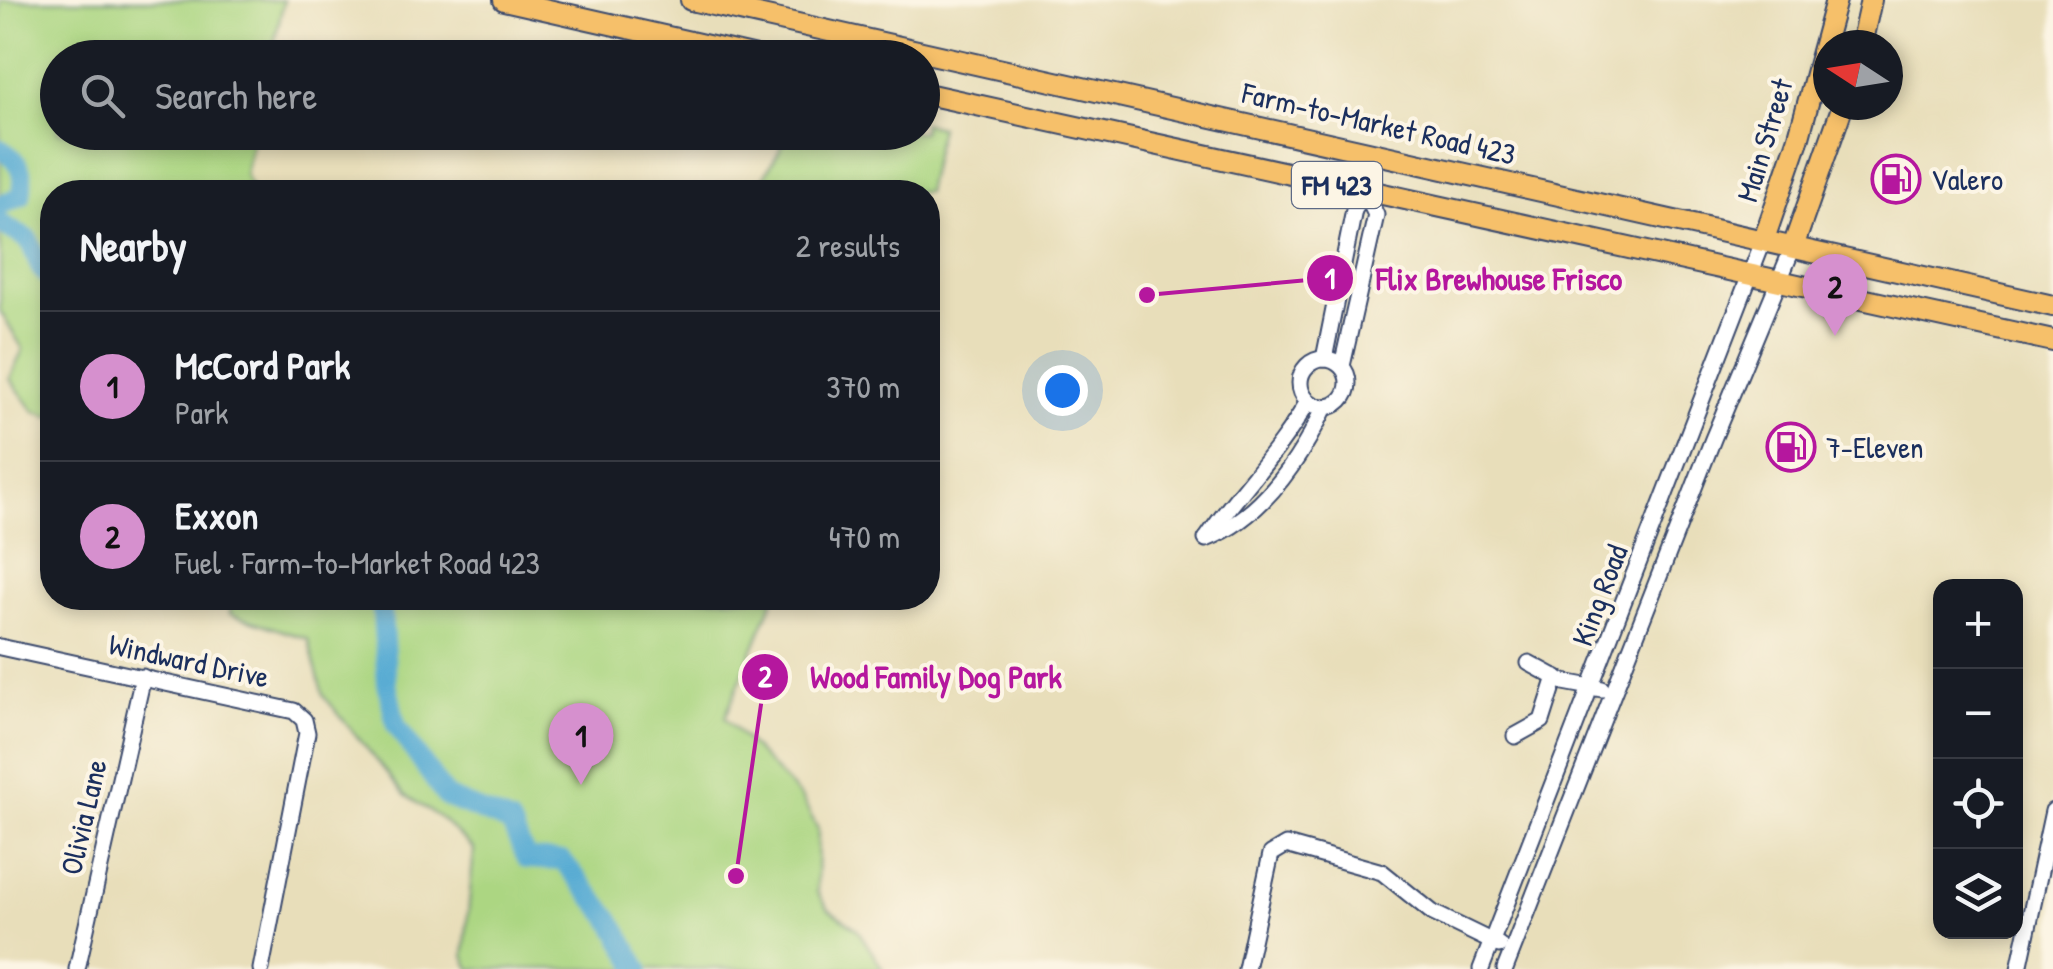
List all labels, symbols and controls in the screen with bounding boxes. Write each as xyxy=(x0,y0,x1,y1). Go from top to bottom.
north arrow xyxy=(1813,30,1903,120)
search box xyxy=(40,40,940,150)
icon: search xyxy=(75,68,130,123)
text: Search here xyxy=(155,69,317,121)
street label: Farm-to-Market Road 423 xyxy=(1238,72,1520,174)
street label: Main Street xyxy=(1726,73,1802,206)
fuel station icon: Valero xyxy=(1870,153,1922,205)
place label: Valero xyxy=(1931,159,2003,199)
road number: FM 423 xyxy=(1292,162,1382,208)
text: Nearby xyxy=(80,217,187,274)
text: 2 results xyxy=(796,224,900,267)
callout: Flix Brewhouse Frisco xyxy=(1305,247,1642,309)
pin: 2 xyxy=(1802,254,1868,336)
text: Flix Brewhouse Frisco xyxy=(1375,257,1622,300)
text: 1 xyxy=(1325,258,1336,298)
text: McCord Park xyxy=(175,339,350,391)
text: 1 xyxy=(107,365,118,408)
text: 370 m xyxy=(826,365,900,408)
your location xyxy=(1037,365,1088,416)
text: Park xyxy=(175,391,229,434)
fuel station icon: 7-Eleven xyxy=(1765,421,1817,473)
place label: 7-Eleven xyxy=(1826,427,1924,467)
text: Exxon xyxy=(175,489,258,541)
text: 2 xyxy=(105,515,120,558)
text: 470 m xyxy=(829,515,900,558)
street label: King Road xyxy=(1561,538,1637,651)
text: Fuel · Farm-to-Market Road 423 xyxy=(175,541,540,584)
map controls xyxy=(1933,579,2023,939)
button: + xyxy=(1933,579,2023,669)
street label: Windward Drive xyxy=(105,624,273,696)
callout: Wood Family Dog Park xyxy=(740,646,1082,708)
text: Wood Family Dog Park xyxy=(810,655,1062,699)
text: 2 xyxy=(758,656,773,696)
button: − xyxy=(1933,669,2023,759)
pin: 1 xyxy=(548,702,614,785)
street label: Olivia Lane xyxy=(50,755,116,879)
button: locate xyxy=(1933,759,2023,849)
button: layers xyxy=(1933,849,2023,939)

